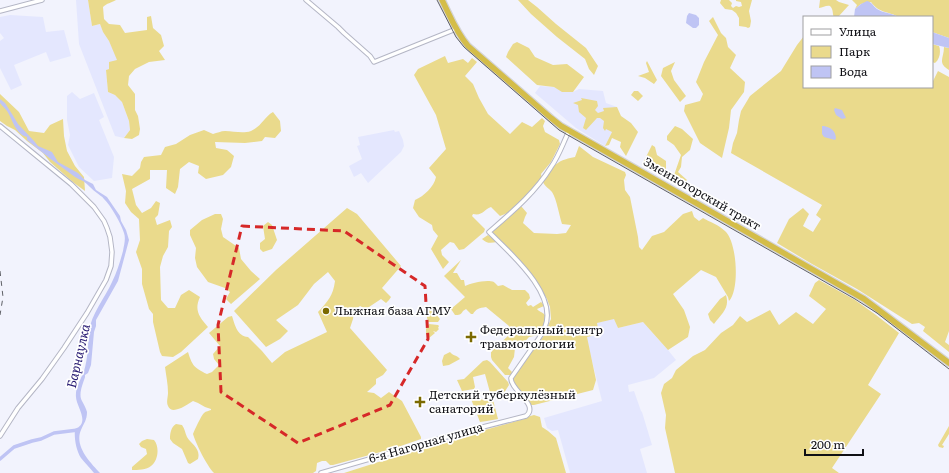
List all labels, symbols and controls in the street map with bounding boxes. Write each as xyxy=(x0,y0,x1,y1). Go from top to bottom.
legend xyxy=(803,16,933,88)
text: Улица xyxy=(839,22,877,40)
text: Парк xyxy=(839,42,870,60)
text: Вода xyxy=(839,62,868,80)
street label: Змеиногорский тракт xyxy=(641,152,764,234)
place label: Лыжная база АГМУ xyxy=(334,301,452,319)
marker: Лыжная база АГМУ xyxy=(321,306,331,316)
place label: Федеральный центр травмотологии xyxy=(480,320,603,352)
water label: Барнаулка xyxy=(61,321,94,390)
marker: Федеральный центр травмотологии xyxy=(465,331,477,343)
place label: Детский туберкулёзный санаторий xyxy=(429,385,576,417)
marker: Детский туберкулёзный санаторий xyxy=(414,396,426,408)
street label: 6-я Нагорная улица xyxy=(366,417,485,467)
scale bar xyxy=(805,431,863,457)
text: 200 m xyxy=(811,435,845,453)

